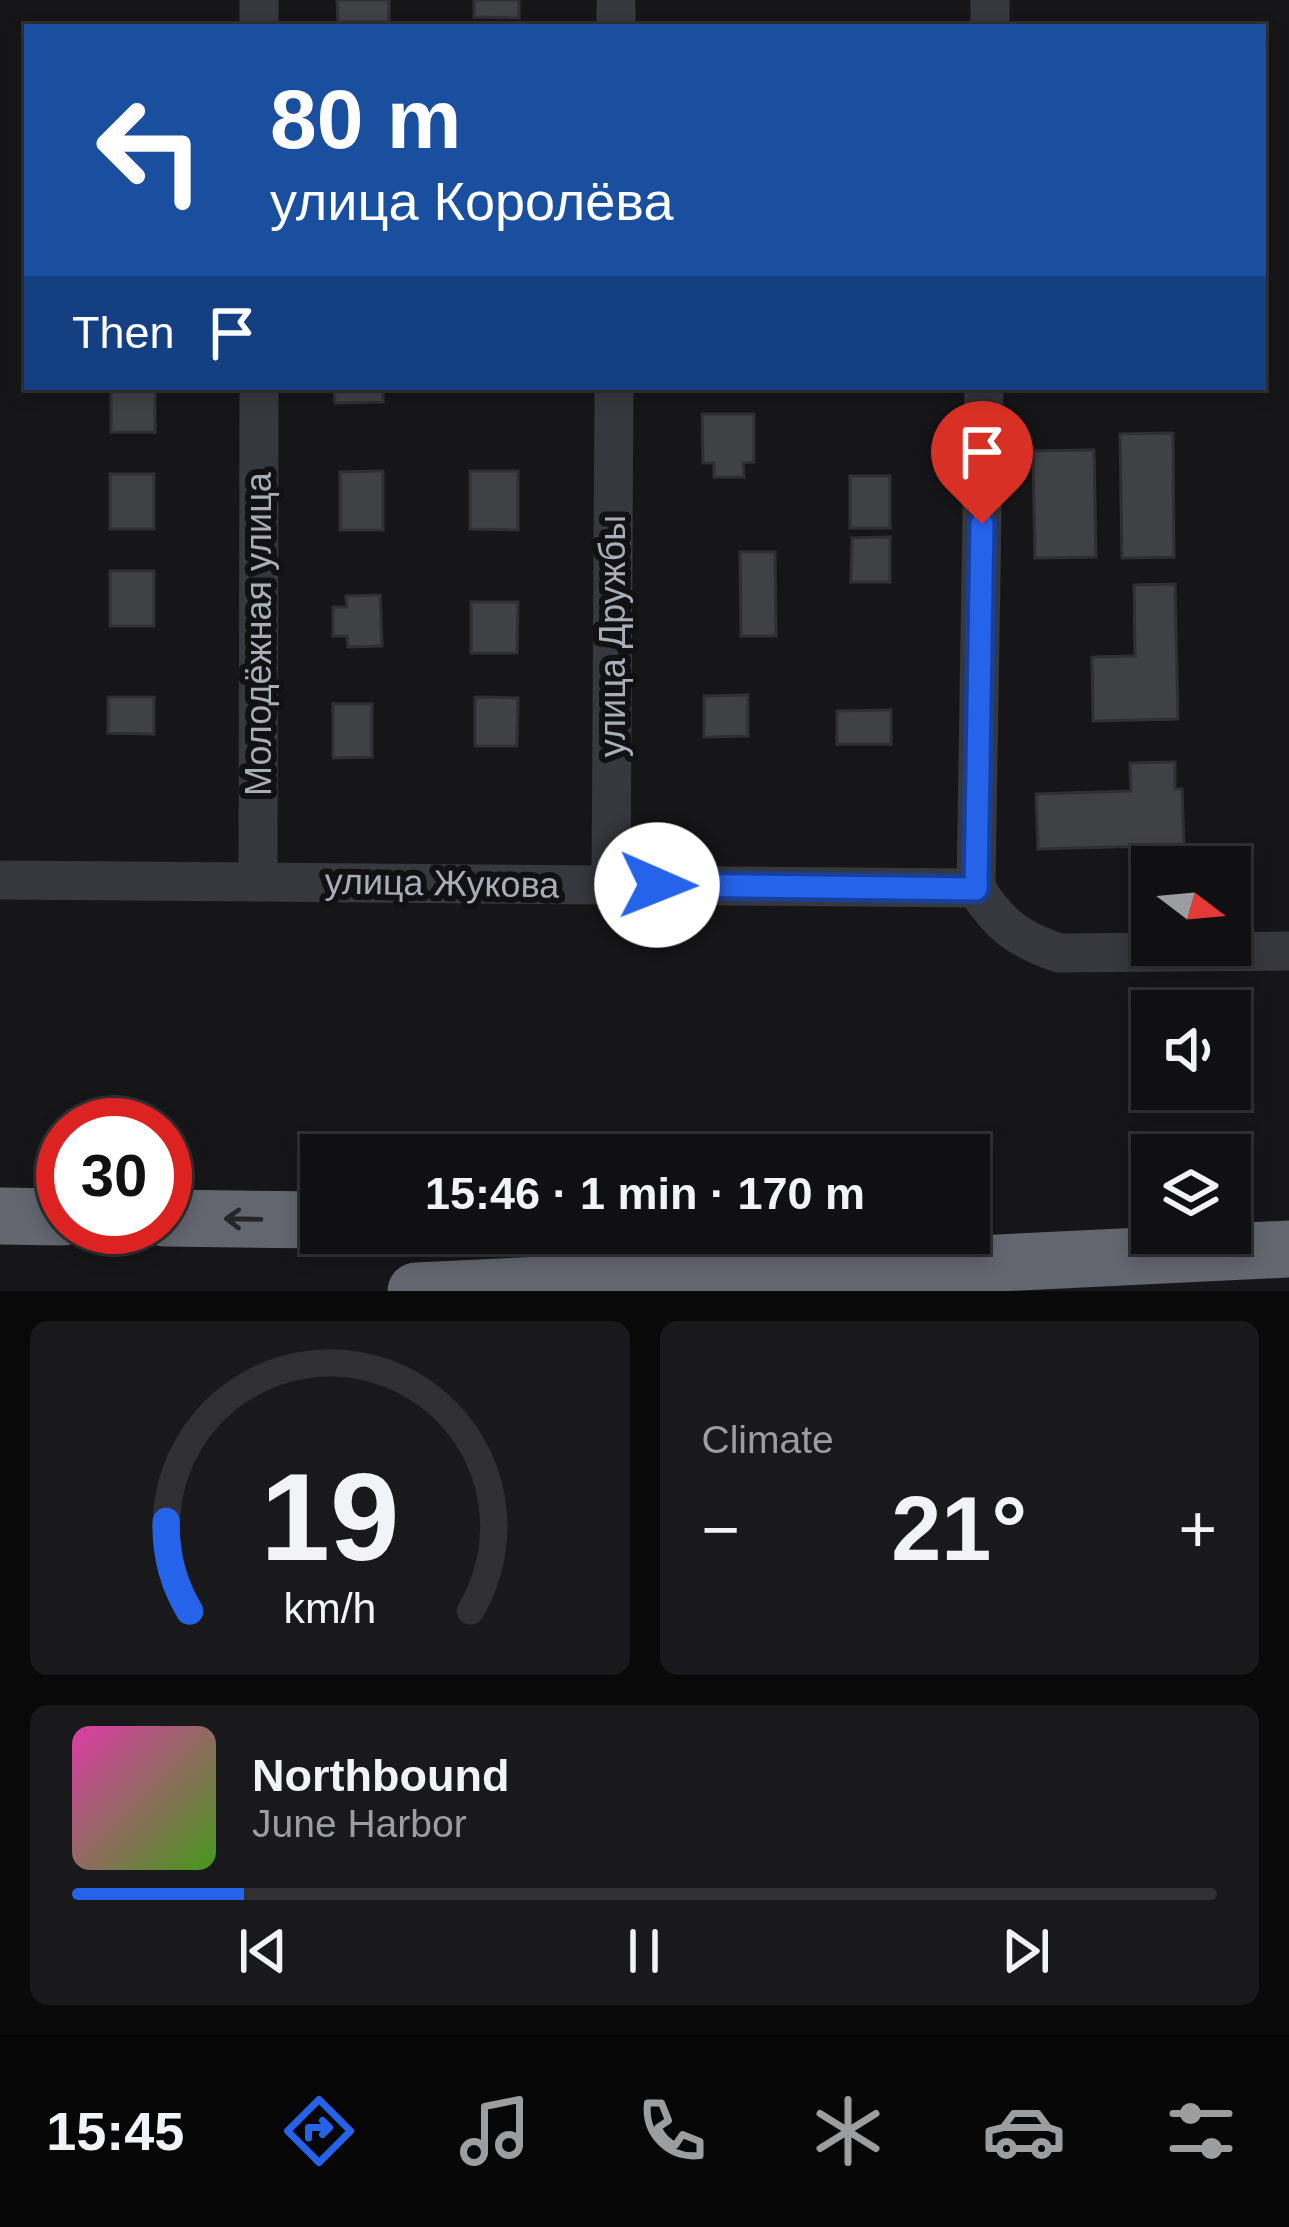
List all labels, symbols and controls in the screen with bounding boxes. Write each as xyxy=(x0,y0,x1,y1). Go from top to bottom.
icon: left xyxy=(72,72,228,228)
text: 80 m xyxy=(270,72,461,166)
text: улица Королёва xyxy=(270,171,673,231)
icon: arrive xyxy=(199,300,265,366)
text: Then xyxy=(72,307,175,358)
pin xyxy=(931,401,1033,524)
icon: arrive xyxy=(949,419,1015,485)
street label: Молодёжная улица xyxy=(238,471,279,796)
street label: улица Дружбы xyxy=(592,515,633,757)
position arrow xyxy=(594,822,720,948)
north arrow xyxy=(1131,846,1251,966)
map controls xyxy=(1131,846,1251,1254)
street label: улица Жукова xyxy=(324,860,561,906)
button: sound xyxy=(1131,990,1251,1110)
speed limit sign: 30 xyxy=(36,1098,192,1254)
button: layers xyxy=(1131,1134,1251,1254)
text: 15:46 · 1 min · 170 m xyxy=(425,1168,865,1219)
one-way arrow xyxy=(224,1208,263,1231)
text: Climate xyxy=(702,1418,834,1461)
text: 19 xyxy=(260,1447,399,1586)
text: 21° xyxy=(891,1479,1027,1579)
text: − xyxy=(702,1492,740,1566)
text: + xyxy=(1178,1492,1217,1566)
text: km/h xyxy=(283,1584,376,1632)
text: Northbound xyxy=(252,1750,509,1801)
text: June Harbor xyxy=(252,1802,467,1845)
icon: previous xyxy=(230,1918,296,1984)
icon: pause xyxy=(611,1918,677,1984)
icon: next xyxy=(993,1918,1059,1984)
icon: directions xyxy=(277,2089,361,2173)
icon: music xyxy=(453,2089,537,2173)
icon: phone xyxy=(630,2089,714,2173)
icon: climate xyxy=(806,2089,890,2173)
icon: car xyxy=(982,2089,1066,2173)
icon: filters xyxy=(1159,2089,1243,2173)
text: 15:45 xyxy=(46,2101,184,2161)

